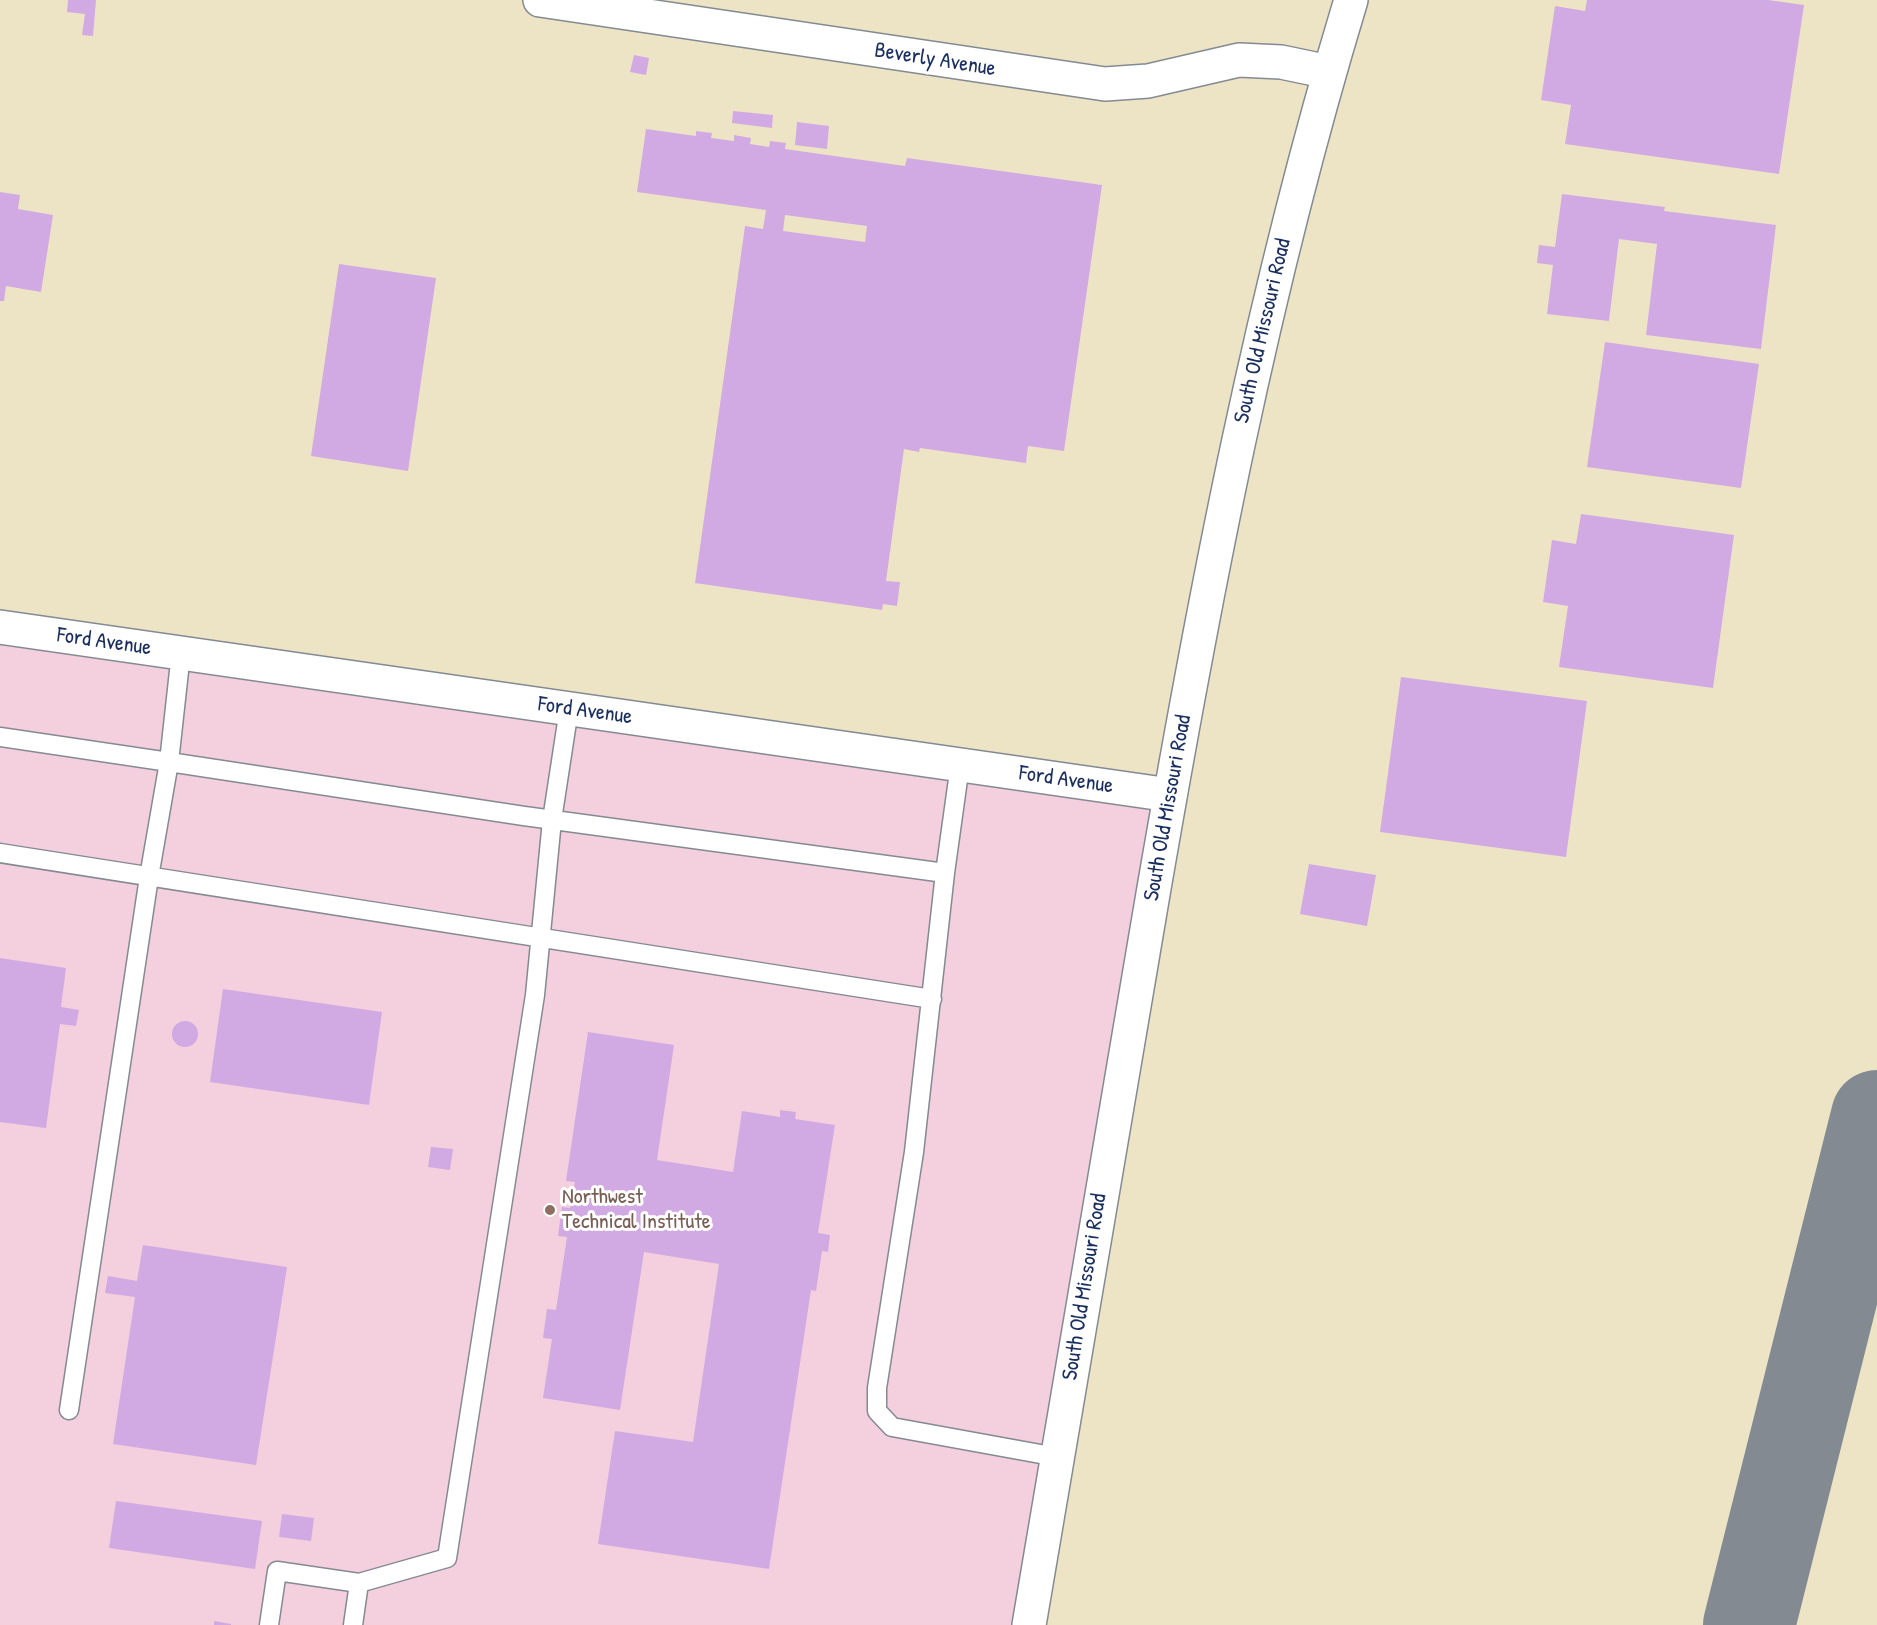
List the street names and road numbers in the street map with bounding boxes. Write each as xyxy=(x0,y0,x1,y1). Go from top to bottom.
street label: Beverly Avenue xyxy=(873,37,997,83)
street label: South Old Missouri Road xyxy=(1229,236,1297,426)
street label: Ford Avenue xyxy=(55,622,153,662)
street label: Ford Avenue xyxy=(536,691,634,731)
street label: South Old Missouri Road xyxy=(1139,713,1197,903)
street label: Ford Avenue xyxy=(1017,760,1115,800)
street label: South Old Missouri Road xyxy=(1057,1192,1113,1382)

